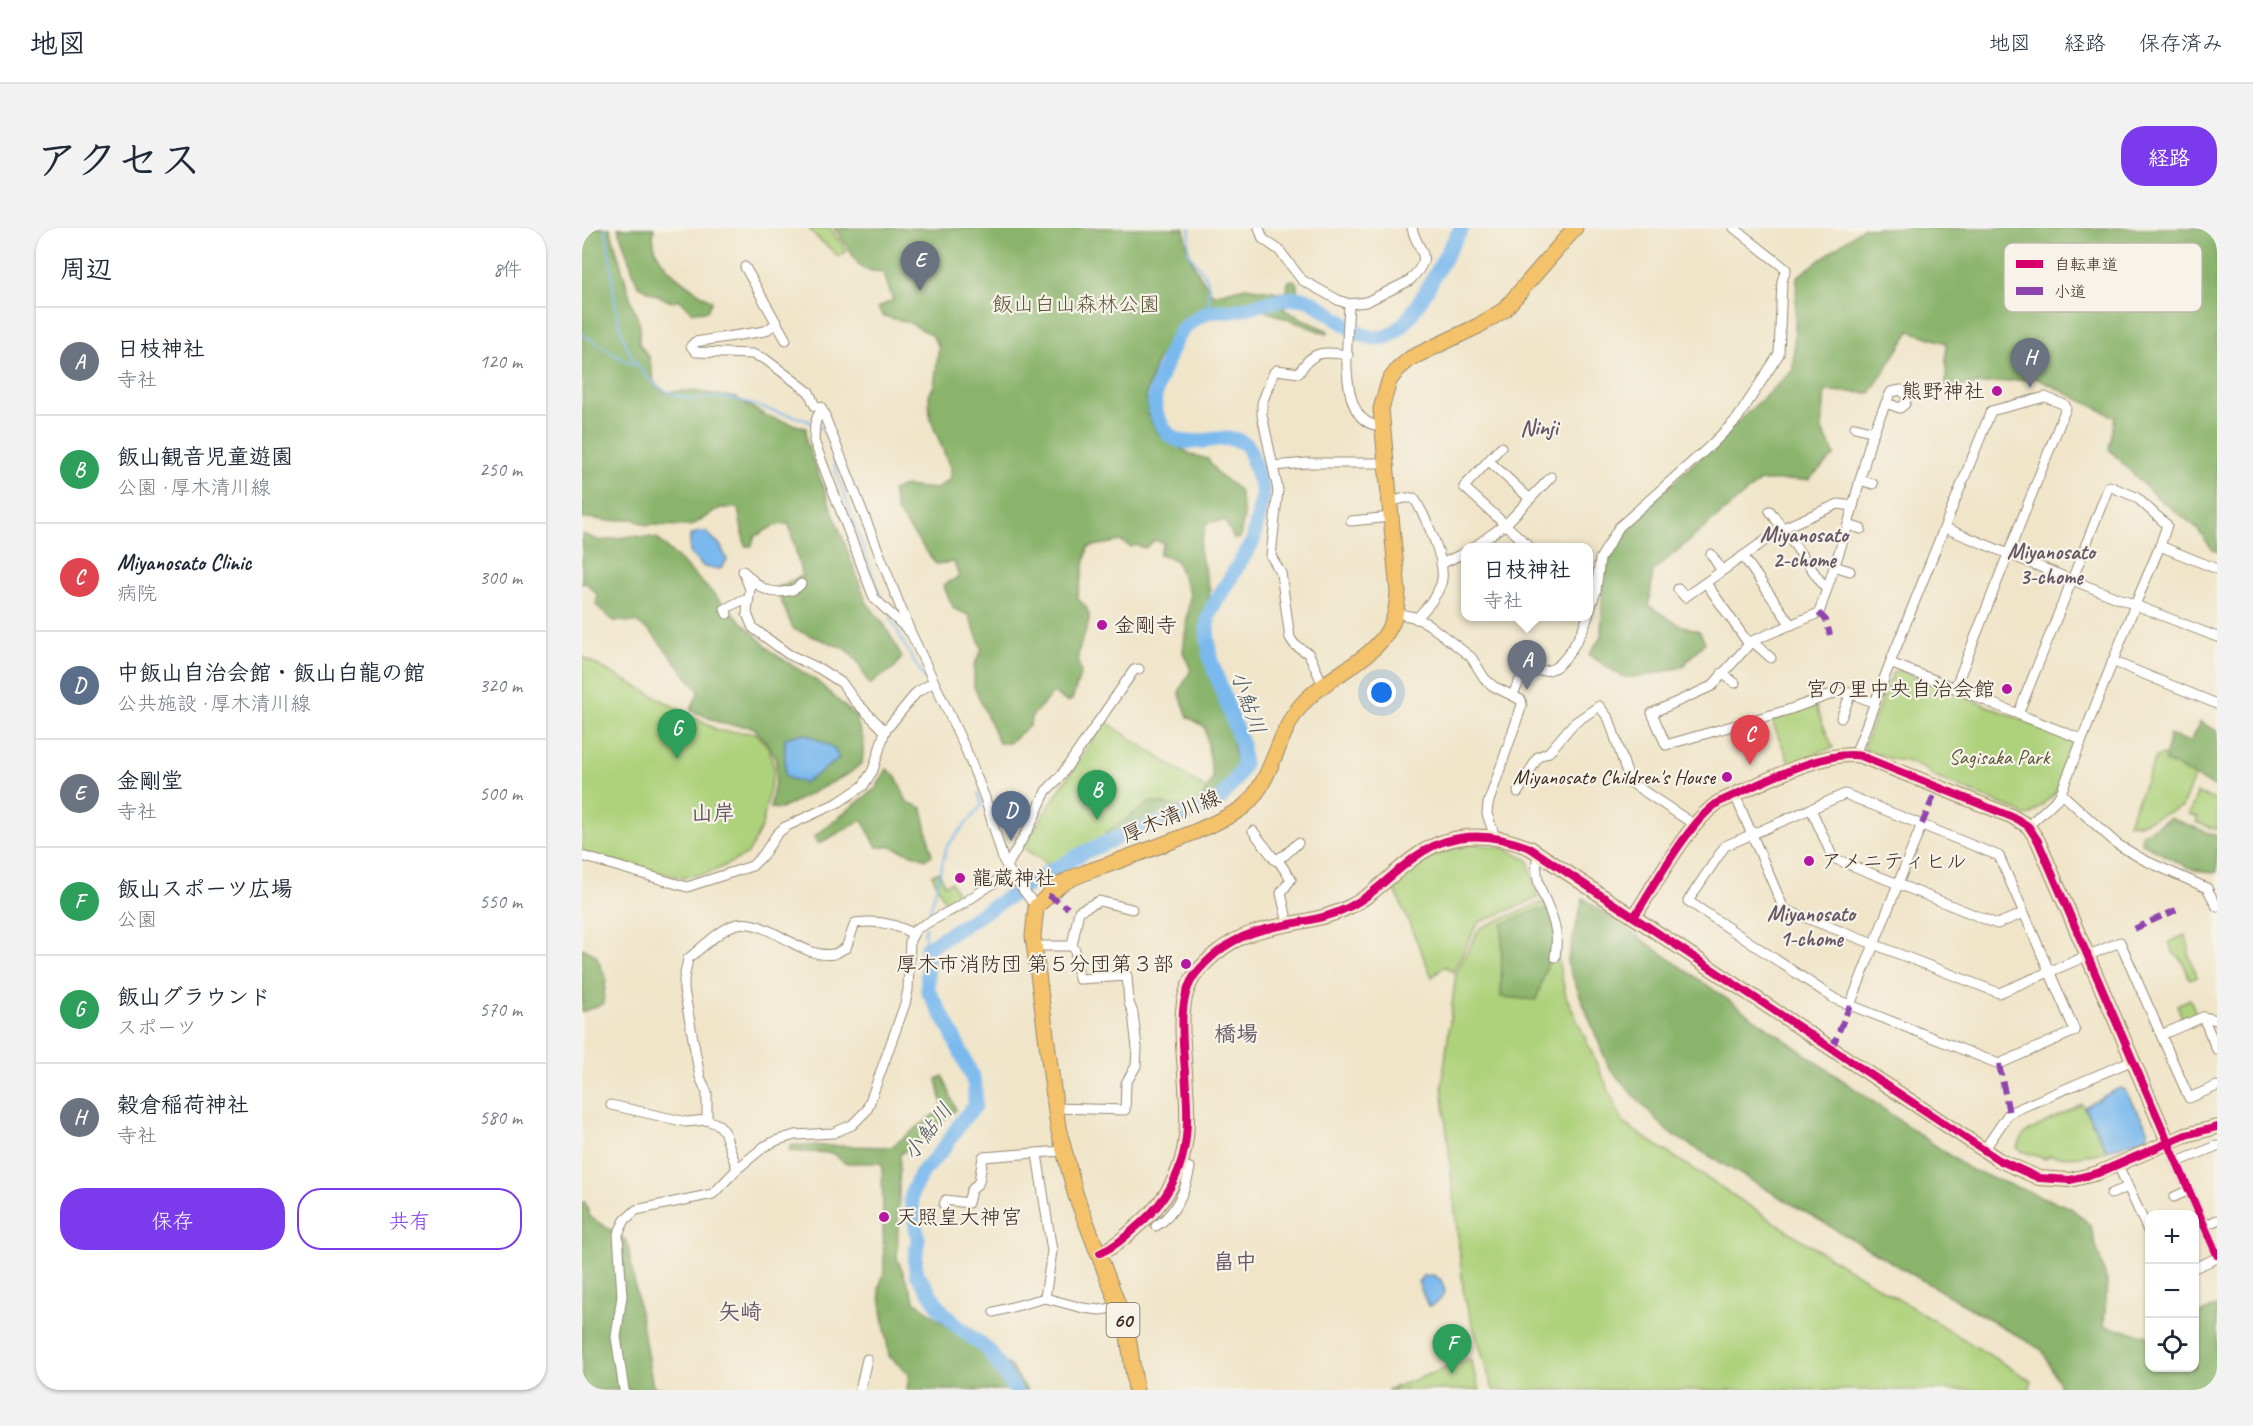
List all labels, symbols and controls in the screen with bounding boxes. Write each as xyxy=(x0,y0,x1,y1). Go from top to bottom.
text: 地図 xyxy=(30,26,86,61)
text: 地図 xyxy=(1989,30,2031,56)
text: 経路 xyxy=(2064,30,2106,56)
text: 保存済み xyxy=(2139,30,2223,56)
button: 経路 xyxy=(2121,126,2217,186)
text: アクセス xyxy=(36,134,201,187)
pin: E xyxy=(900,242,940,291)
legend xyxy=(2004,243,2202,312)
text: 周辺 xyxy=(60,253,112,286)
text: 自転車道 xyxy=(2054,255,2118,275)
text: 8件 xyxy=(493,257,522,282)
text: 小道 xyxy=(2054,282,2086,302)
park label: 飯山白山森林公園 xyxy=(992,291,1160,317)
text: 日枝神社 xyxy=(117,335,205,363)
pin: H xyxy=(2010,338,2050,388)
text: A xyxy=(74,349,85,374)
text: 120 m xyxy=(479,349,522,374)
text: 寺社 xyxy=(117,367,157,392)
place label: 熊野神社 xyxy=(1901,378,1985,404)
marker: 熊野神社 xyxy=(1990,384,2004,398)
district label: Ninji xyxy=(1520,414,1560,442)
text: 飯山観音児童遊園 xyxy=(117,443,293,471)
text: B xyxy=(74,457,85,482)
text: 250 m xyxy=(479,457,522,482)
text: 公園 · 厚木清川線 xyxy=(117,475,270,500)
district label: Miyanosato 2-chome xyxy=(1760,521,1850,574)
district label: Miyanosato 3-chome xyxy=(2007,538,2097,591)
popup xyxy=(1461,543,1593,621)
text: Miyanosato Clinic xyxy=(117,549,251,577)
text: 日枝神社 xyxy=(1483,556,1571,584)
text: C xyxy=(75,565,84,590)
text: 300 m xyxy=(479,565,522,590)
text: 病院 xyxy=(117,581,157,606)
text: 寺社 xyxy=(1483,588,1523,613)
place label: 金剛寺 xyxy=(1114,612,1177,638)
marker: 金剛寺 xyxy=(1095,618,1109,632)
pin: A xyxy=(1508,640,1546,690)
text: 中飯山自治会館・飯山白龍の館 xyxy=(117,659,425,687)
water label: 小鮎川 xyxy=(1224,667,1272,738)
text: D xyxy=(74,673,85,698)
text: 320 m xyxy=(479,673,522,698)
place label: 宮の里中央自治会館 xyxy=(1806,676,1995,702)
your location xyxy=(1367,678,1396,707)
marker: 宮の里中央自治会館 xyxy=(2000,682,2014,696)
text: 公共施設 · 厚木清川線 xyxy=(117,691,310,716)
pin: G xyxy=(658,710,697,759)
pin: C xyxy=(1730,716,1770,765)
park label: Sagisaka Park xyxy=(1949,744,2051,770)
place label: Miyanosato Children's House xyxy=(1513,764,1716,790)
text: 金剛堂 xyxy=(117,767,183,795)
pin: B xyxy=(1078,770,1116,820)
marker: Miyanosato Children's House xyxy=(1720,770,1734,784)
text: E xyxy=(74,781,85,806)
text: 500 m xyxy=(479,781,522,806)
street label: 厚木清川線 xyxy=(1118,784,1224,848)
pin: D xyxy=(992,792,1030,841)
text: 寺社 xyxy=(117,799,157,824)
district label: 山岸 xyxy=(691,799,735,827)
place label: アメニティヒル xyxy=(1821,848,1967,874)
marker: アメニティヒル xyxy=(1802,854,1816,868)
place label: 龍蔵神社 xyxy=(972,865,1056,891)
marker: 龍蔵神社 xyxy=(953,871,967,885)
text: 飯山スポーツ広場 xyxy=(117,875,293,903)
text: F xyxy=(75,889,84,914)
text: 550 m xyxy=(479,889,522,914)
district label: Miyanosato 1-chome xyxy=(1767,900,1857,953)
text: 公園 xyxy=(117,907,157,932)
place label: 厚木市消防団 第５分団第３部 xyxy=(896,951,1174,977)
marker: 厚木市消防団 第５分団第３部 xyxy=(1179,957,1193,971)
text: 飯山グラウンド xyxy=(117,983,271,1011)
text: G xyxy=(75,997,84,1022)
text: 570 m xyxy=(479,997,522,1022)
text: スポーツ xyxy=(117,1015,197,1040)
district label: 橋場 xyxy=(1214,1020,1258,1048)
text: 穀倉稲荷神社 xyxy=(117,1091,249,1119)
water label: 小鮎川 xyxy=(896,1097,959,1166)
text: H xyxy=(74,1105,85,1130)
text: 580 m xyxy=(479,1105,522,1130)
text: 寺社 xyxy=(117,1123,157,1148)
button: 保存 xyxy=(60,1188,285,1250)
button: 共有 xyxy=(297,1188,522,1250)
place label: 天照皇大神宮 xyxy=(896,1204,1022,1230)
marker: 天照皇大神宮 xyxy=(877,1210,891,1224)
map controls xyxy=(2145,1210,2199,1372)
button: + xyxy=(2145,1210,2199,1264)
district label: 畠中 xyxy=(1213,1248,1257,1276)
button: − xyxy=(2145,1264,2199,1318)
district label: 矢崎 xyxy=(718,1298,762,1326)
road number: 60 xyxy=(1106,1303,1140,1337)
button: locate xyxy=(2145,1318,2199,1372)
pin: F xyxy=(1432,1324,1472,1374)

